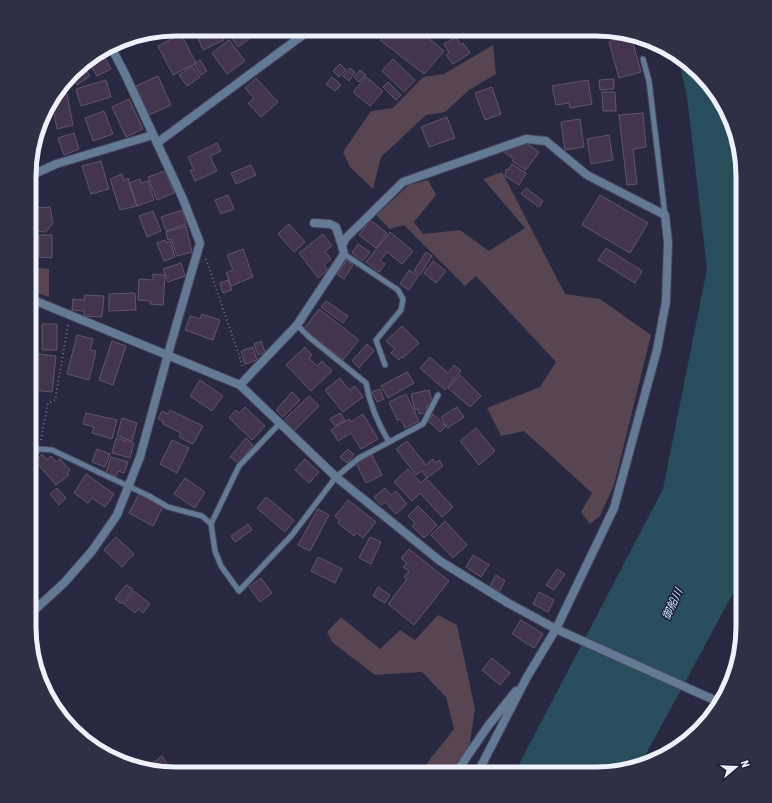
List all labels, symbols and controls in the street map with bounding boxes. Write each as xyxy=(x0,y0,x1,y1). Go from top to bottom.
water label: 御船川 xyxy=(660,586,685,621)
north arrow xyxy=(716,747,756,787)
text: N xyxy=(739,759,752,769)

